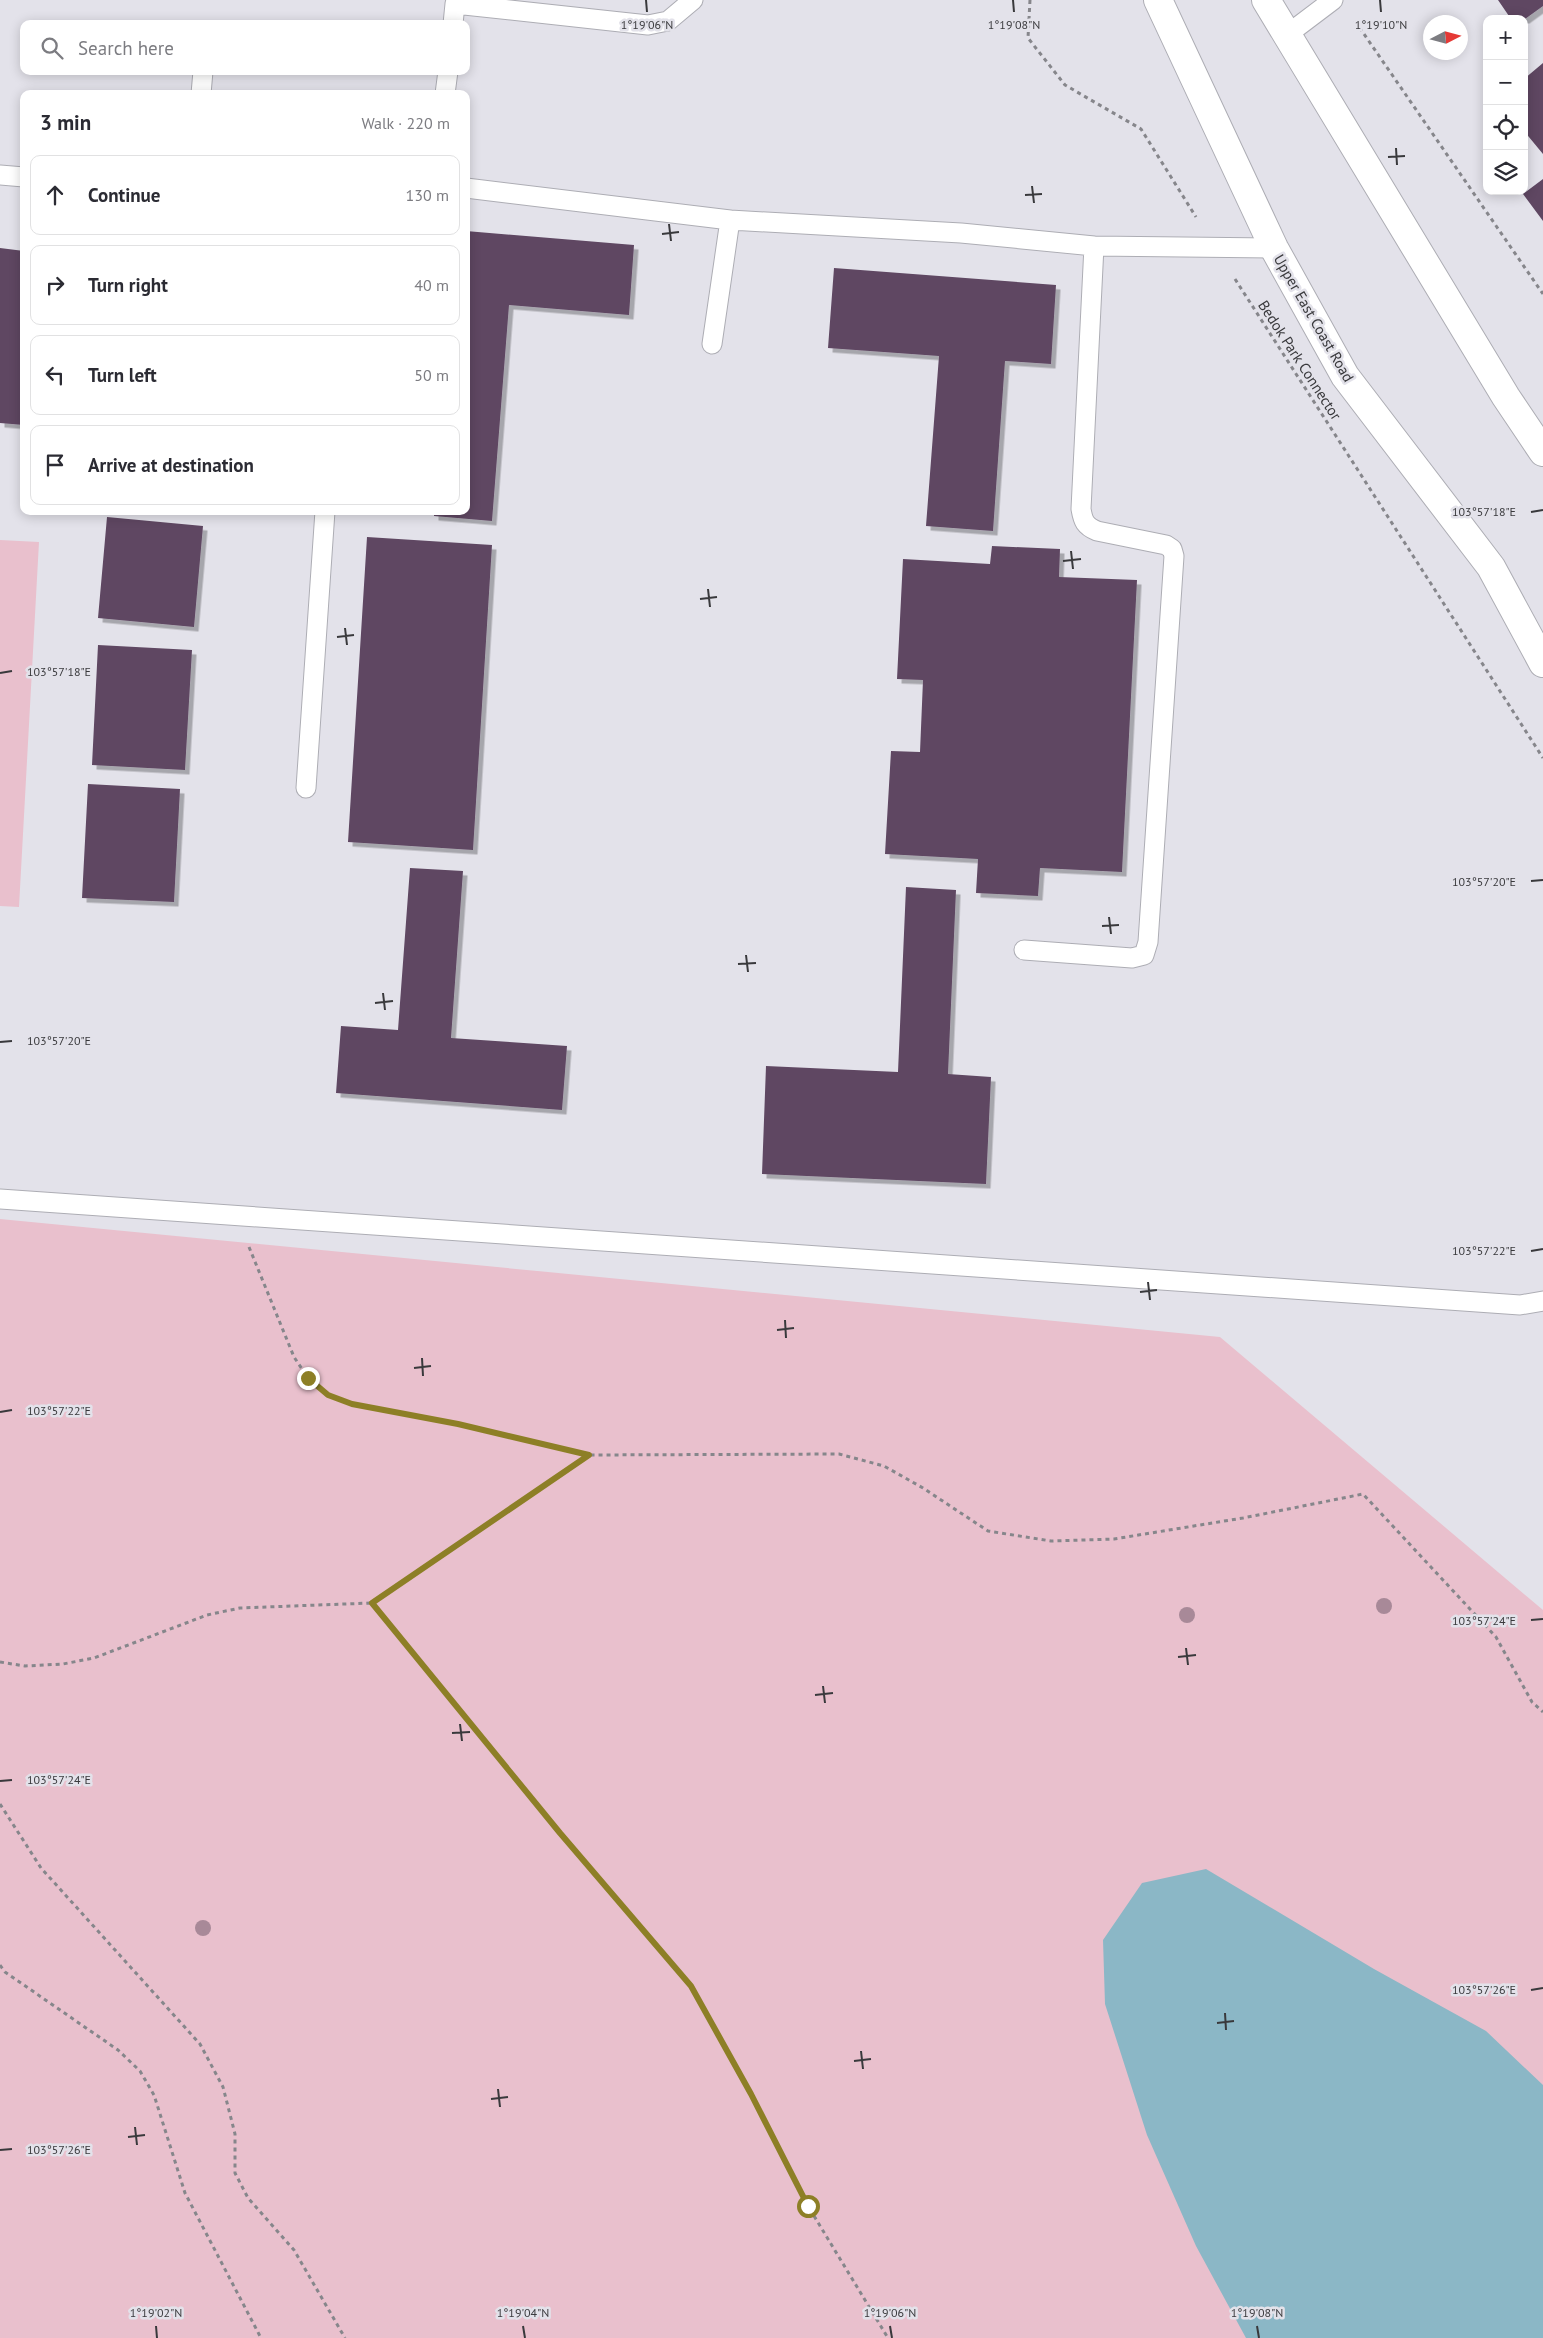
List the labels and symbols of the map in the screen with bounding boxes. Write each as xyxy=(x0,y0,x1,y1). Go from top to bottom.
north arrow xyxy=(1423,15,1468,60)
text: 1°19'06"N xyxy=(621,17,673,32)
text: 1°19'08"N xyxy=(988,17,1040,32)
text: 1°19'10"N xyxy=(1355,17,1407,32)
street label: Upper East Coast Road xyxy=(1270,251,1358,385)
street label: Bedok Park Connector xyxy=(1254,296,1346,424)
text: 103°57'18"E xyxy=(1452,504,1516,519)
text: 103°57'18"E xyxy=(27,664,91,679)
text: 103°57'20"E xyxy=(1452,874,1516,889)
text: 103°57'20"E xyxy=(27,1033,91,1048)
text: 103°57'22"E xyxy=(1452,1243,1516,1258)
route end xyxy=(297,1367,320,1390)
text: 103°57'22"E xyxy=(27,1403,91,1418)
text: 103°57'24"E xyxy=(1452,1613,1516,1628)
text: 103°57'24"E xyxy=(27,1772,91,1787)
text: 103°57'26"E xyxy=(1452,1982,1516,1997)
text: 103°57'26"E xyxy=(27,2142,91,2157)
route start xyxy=(797,2195,820,2218)
text: 1°19'02"N xyxy=(130,2305,182,2320)
text: 1°19'04"N xyxy=(497,2305,549,2320)
text: 1°19'06"N xyxy=(864,2305,916,2320)
text: 1°19'08"N xyxy=(1231,2305,1283,2320)

